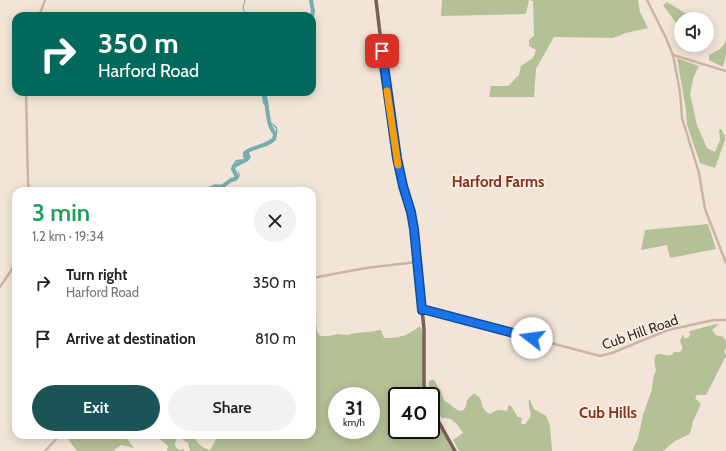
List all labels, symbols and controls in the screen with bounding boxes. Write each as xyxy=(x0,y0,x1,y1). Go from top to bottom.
map controls xyxy=(674,12,714,52)
button: sound xyxy=(674,12,714,52)
text: 350 m xyxy=(98,26,179,60)
icon: right xyxy=(32,28,84,80)
pin xyxy=(365,34,399,68)
icon: arrive xyxy=(371,40,393,62)
text: Harford Road xyxy=(98,60,199,82)
district label: Harford Farms xyxy=(452,173,544,191)
text: 3 min xyxy=(32,198,90,227)
button: close xyxy=(254,200,296,242)
text: 1.2 km · 19:34 xyxy=(32,228,104,244)
text: Turn right xyxy=(66,266,127,284)
icon: right xyxy=(32,272,54,294)
text: 350 m xyxy=(253,274,296,292)
text: Harford Road xyxy=(66,284,139,300)
street label: Cub Hill Road xyxy=(599,311,681,353)
position arrow xyxy=(511,317,553,359)
icon: arrive xyxy=(32,328,54,350)
text: Arrive at destination xyxy=(66,330,196,348)
text: 810 m xyxy=(255,330,296,348)
button: Exit xyxy=(32,385,160,431)
button: Share xyxy=(168,385,296,431)
speed limit sign: 40 xyxy=(388,387,440,439)
text: 31 xyxy=(345,396,363,420)
district label: Cub Hills xyxy=(579,404,637,422)
text: km/h xyxy=(343,416,365,429)

